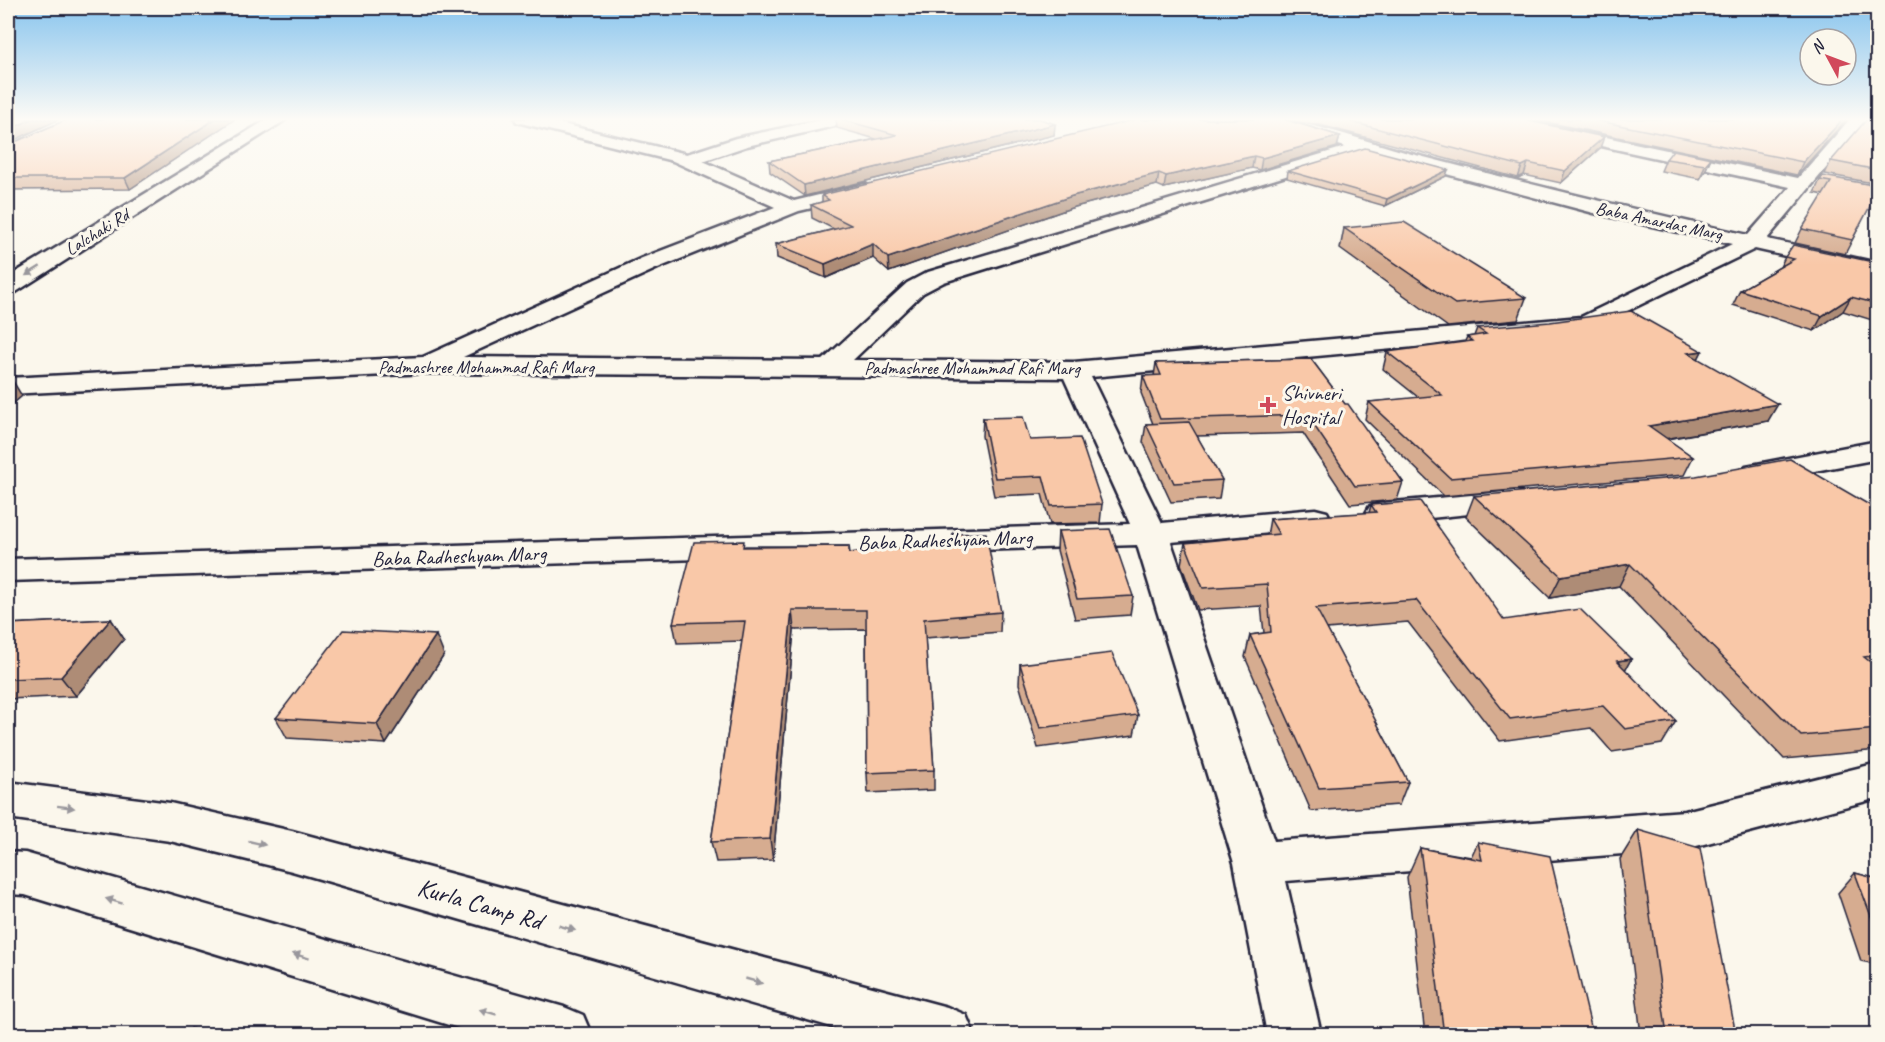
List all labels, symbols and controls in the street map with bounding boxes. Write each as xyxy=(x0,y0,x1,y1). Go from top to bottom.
north arrow xyxy=(1798,27,1858,87)
text: N xyxy=(1807,35,1830,58)
street label: Baba Amardas Marg xyxy=(1594,197,1726,246)
street label: Lalchaki Rd xyxy=(61,202,135,260)
one-way arrow xyxy=(25,266,41,277)
street label: Padmashree Mohammad Rafi Marg xyxy=(378,356,595,378)
street label: Padmashree Mohammad Rafi Marg xyxy=(864,357,1081,379)
place label: Shivneri Hospital xyxy=(1282,380,1344,430)
marker: Shivneri Hospital xyxy=(1259,396,1277,414)
street label: Baba Radheshyam Marg xyxy=(857,524,1034,556)
street label: Baba Radheshyam Marg xyxy=(371,540,548,572)
one-way arrow xyxy=(56,802,75,812)
one-way arrow xyxy=(248,838,266,848)
street label: Kurla Camp Rd xyxy=(414,870,550,939)
one-way arrow xyxy=(105,896,123,905)
one-way arrow xyxy=(558,924,576,933)
one-way arrow xyxy=(292,951,310,960)
one-way arrow xyxy=(745,976,763,986)
one-way arrow xyxy=(479,1007,497,1016)

